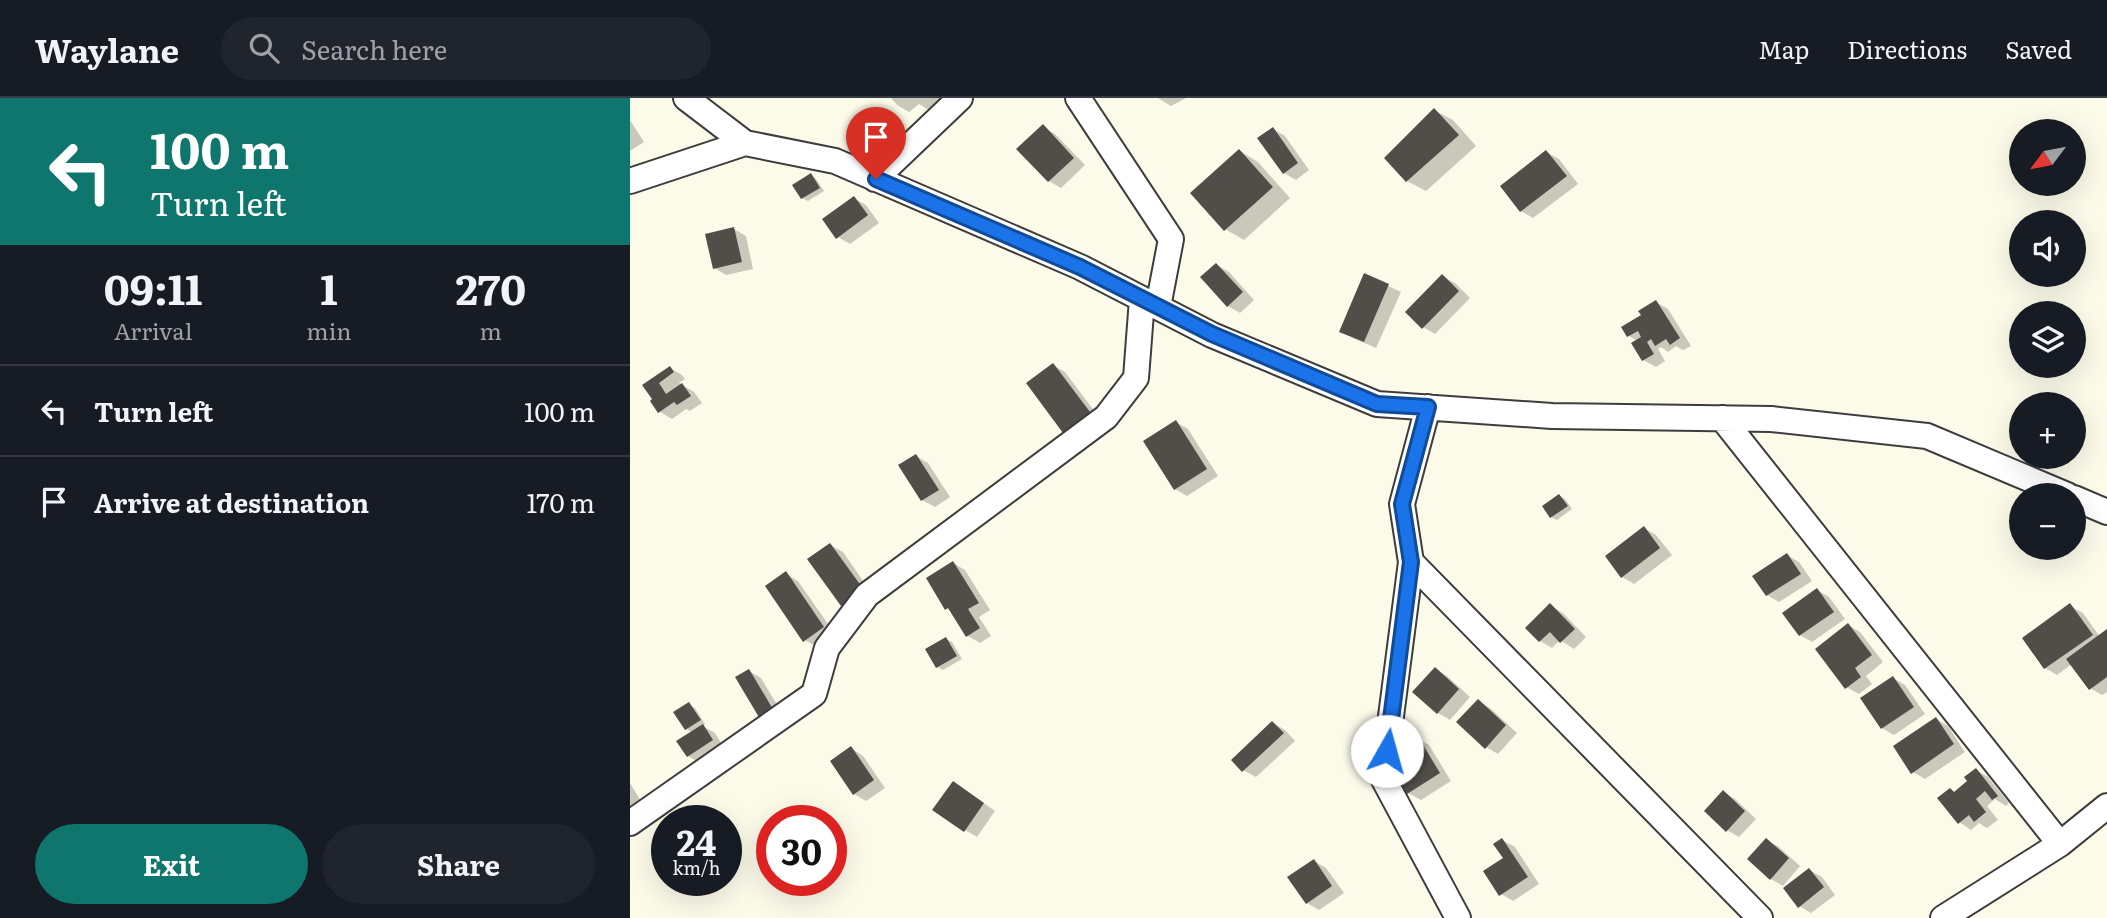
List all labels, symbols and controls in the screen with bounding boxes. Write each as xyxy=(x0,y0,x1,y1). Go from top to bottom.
search box xyxy=(221,17,711,80)
text: Waylane xyxy=(35,24,179,73)
icon: search xyxy=(245,29,283,67)
text: Search here xyxy=(301,29,447,68)
text: Map xyxy=(1758,31,1809,66)
text: Directions xyxy=(1847,31,1967,66)
text: Saved xyxy=(2005,31,2072,66)
pin xyxy=(846,107,906,179)
text: 100 m xyxy=(150,111,289,184)
icon: arrive xyxy=(857,118,895,156)
north arrow xyxy=(2009,119,2086,196)
map controls xyxy=(2009,119,2086,560)
icon: left xyxy=(35,126,126,217)
text: Turn left xyxy=(150,178,287,226)
button: sound xyxy=(2009,210,2086,287)
text: 09:11 xyxy=(104,256,203,318)
text: 1 xyxy=(320,256,338,318)
text: 270 xyxy=(455,256,526,318)
button: layers xyxy=(2009,301,2086,378)
text: Arrival xyxy=(114,313,192,347)
text: min xyxy=(306,313,352,347)
text: m xyxy=(480,313,502,347)
text: Turn left xyxy=(94,391,213,430)
text: 100 m xyxy=(524,391,595,430)
icon: left xyxy=(35,392,73,430)
button: + xyxy=(2009,392,2086,469)
text: Arrive at destination xyxy=(94,482,369,521)
text: 170 m xyxy=(527,482,595,521)
icon: arrive xyxy=(35,483,73,521)
button: − xyxy=(2009,483,2086,560)
position arrow xyxy=(1350,714,1424,788)
speed limit sign: 30 xyxy=(756,805,847,896)
text: 24 xyxy=(677,815,716,867)
button: Exit xyxy=(35,824,308,904)
button: Share xyxy=(322,824,595,904)
text: km/h xyxy=(673,854,720,881)

